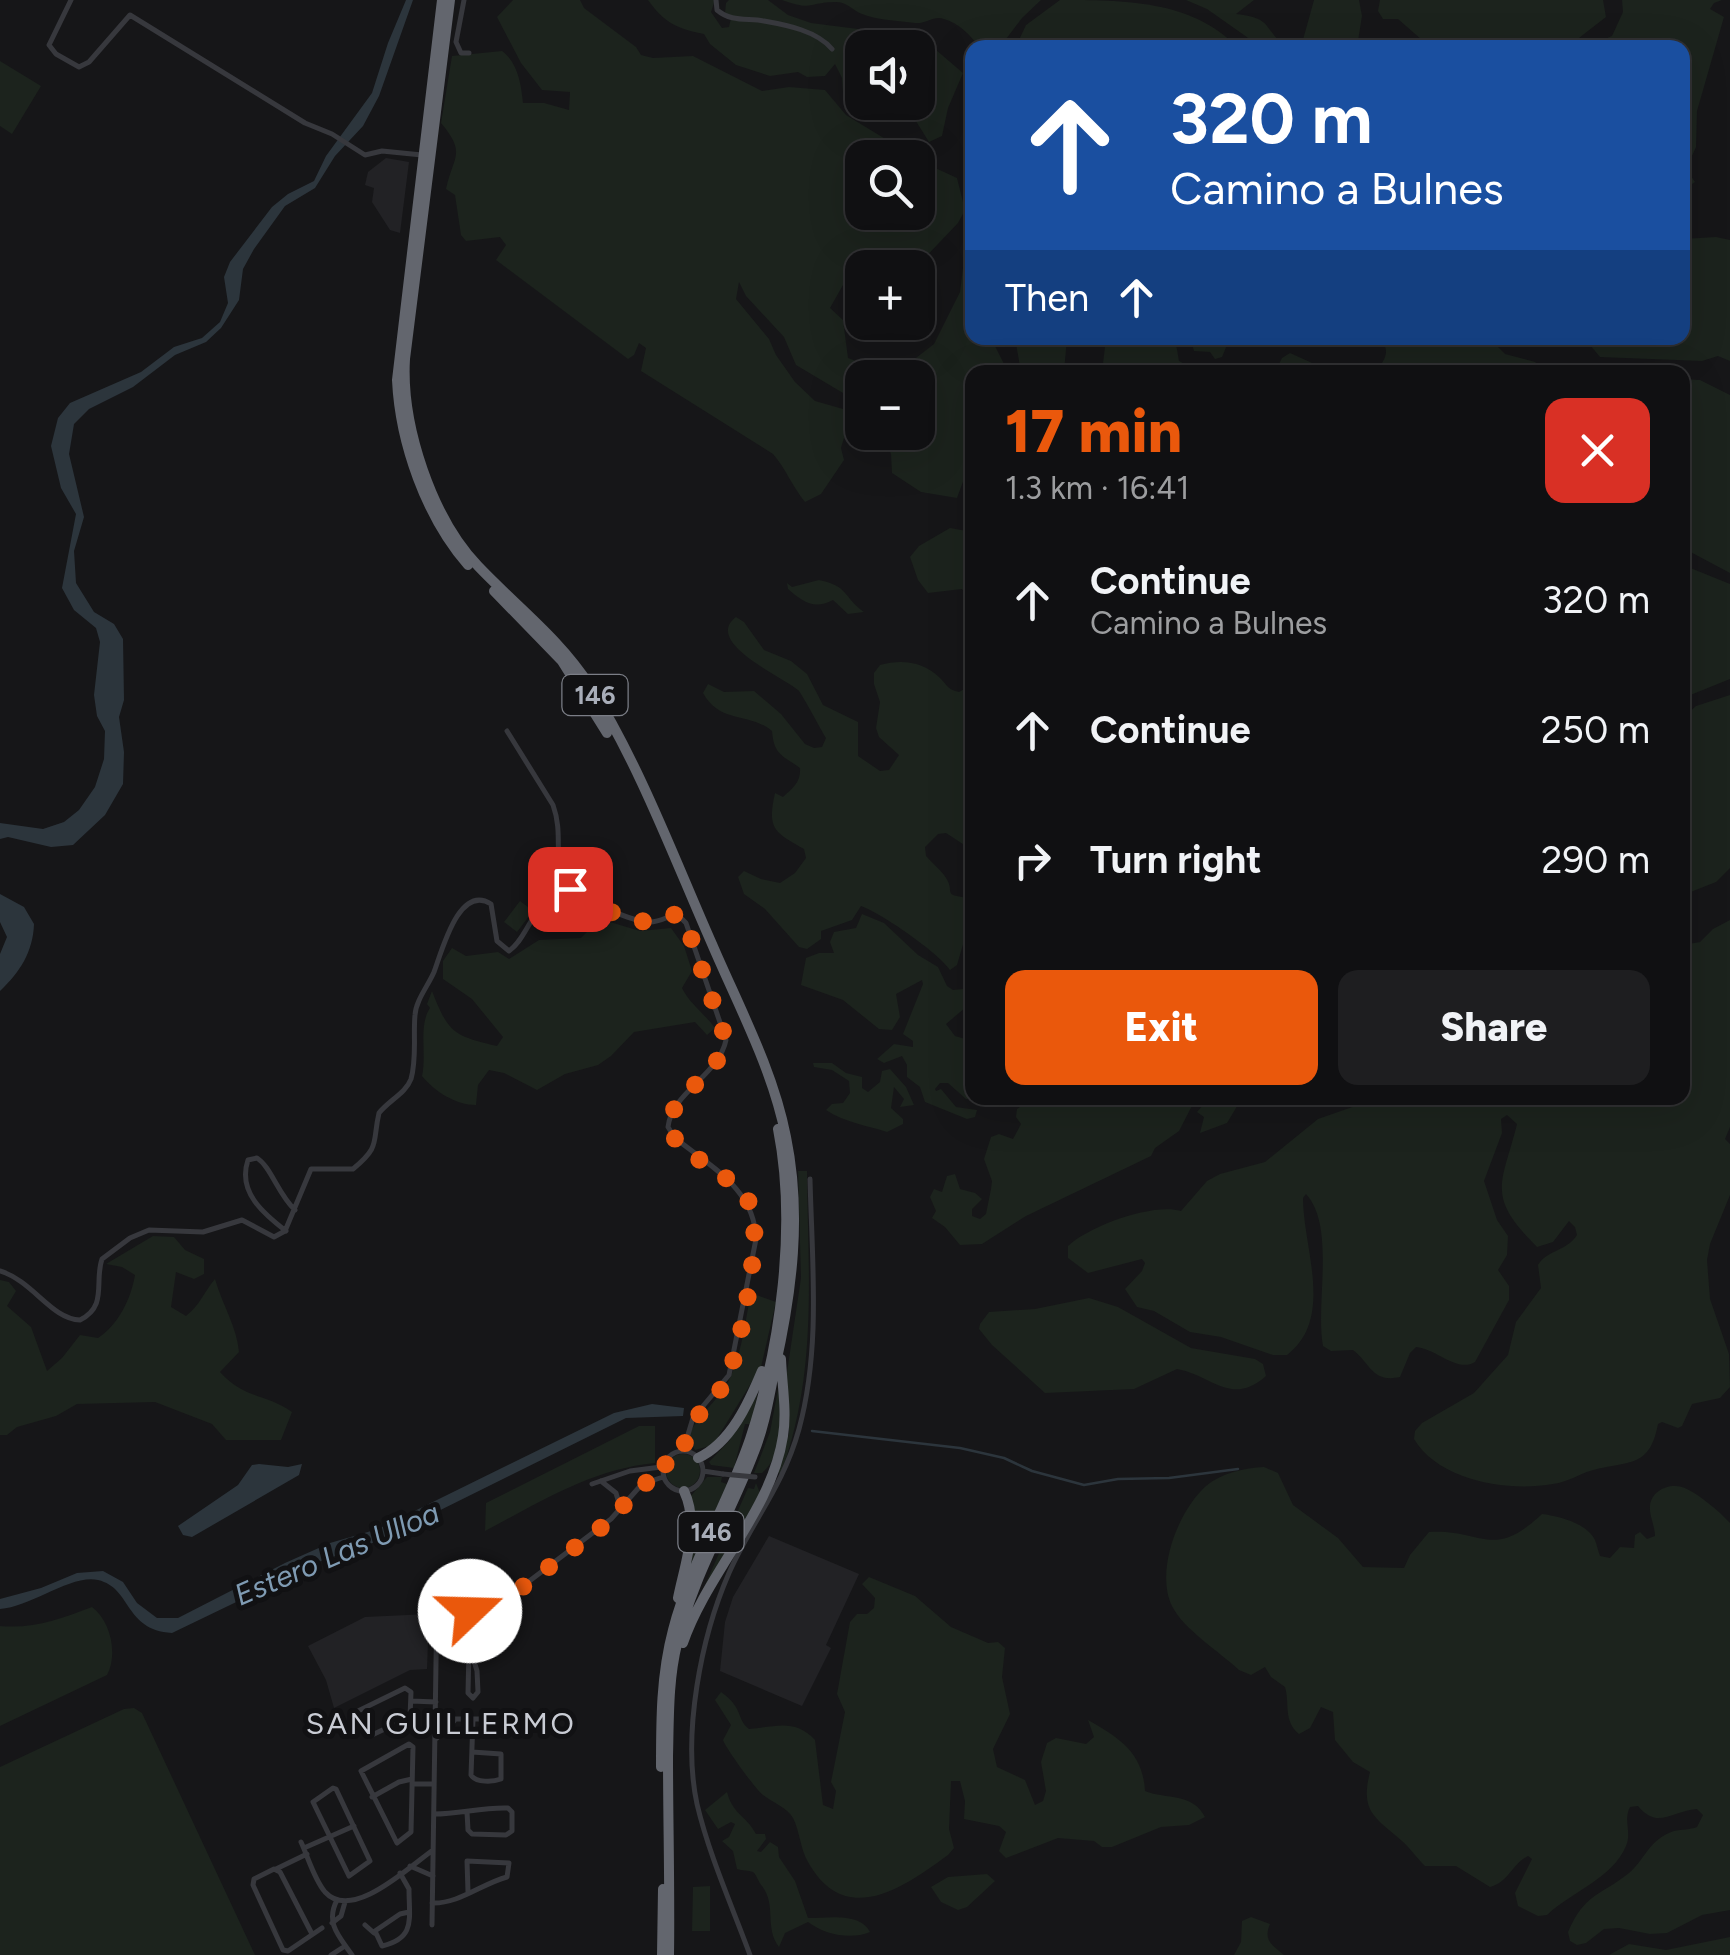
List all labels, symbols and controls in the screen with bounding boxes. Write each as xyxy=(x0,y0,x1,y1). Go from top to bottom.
map controls xyxy=(845,30,935,450)
button: sound xyxy=(845,30,935,120)
text: 320 m xyxy=(1170,76,1373,161)
icon: ahead xyxy=(1005,80,1135,210)
button: search xyxy=(845,140,935,230)
text: Camino a Bulnes xyxy=(1170,161,1504,215)
button: + xyxy=(845,250,935,340)
icon: ahead xyxy=(1109,270,1164,325)
text: Then xyxy=(1005,275,1089,321)
button: − xyxy=(845,360,935,450)
text: 17 min xyxy=(1005,395,1182,467)
button: close xyxy=(1545,398,1650,503)
text: 1.3 km · 16:41 xyxy=(1005,469,1189,507)
text: Continue xyxy=(1090,558,1251,604)
icon: ahead xyxy=(1005,573,1060,628)
text: 320 m xyxy=(1542,577,1650,623)
text: Camino a Bulnes xyxy=(1090,604,1327,642)
road number: 146 xyxy=(562,675,628,715)
icon: ahead xyxy=(1005,703,1060,758)
text: Continue xyxy=(1090,707,1251,753)
text: 250 m xyxy=(1541,707,1650,753)
icon: right xyxy=(1005,833,1060,888)
text: Turn right xyxy=(1090,837,1262,883)
text: 290 m xyxy=(1541,837,1650,883)
pin xyxy=(528,847,613,932)
icon: arrive xyxy=(543,862,598,917)
button: Exit xyxy=(1005,970,1318,1085)
button: Share xyxy=(1338,970,1650,1085)
water label: Estero Las Ulloa xyxy=(229,1494,445,1613)
road number: 146 xyxy=(678,1512,744,1552)
position arrow xyxy=(418,1559,522,1663)
district label: SAN GUILLERMO xyxy=(306,1705,576,1742)

